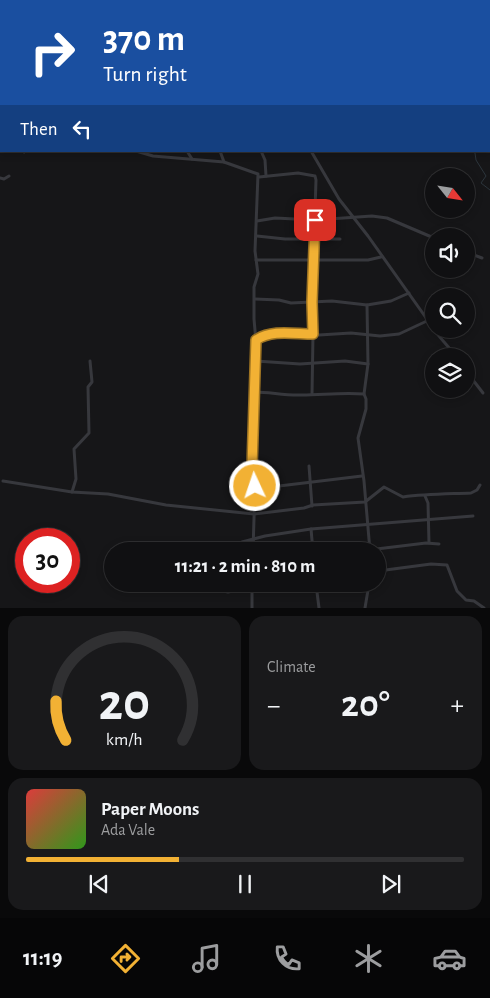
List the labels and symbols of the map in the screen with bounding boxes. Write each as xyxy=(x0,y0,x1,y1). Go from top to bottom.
north arrow xyxy=(425,168,475,218)
pin xyxy=(294,199,336,241)
position arrow xyxy=(228,459,280,511)
speed limit sign: 30 xyxy=(15,528,80,593)

